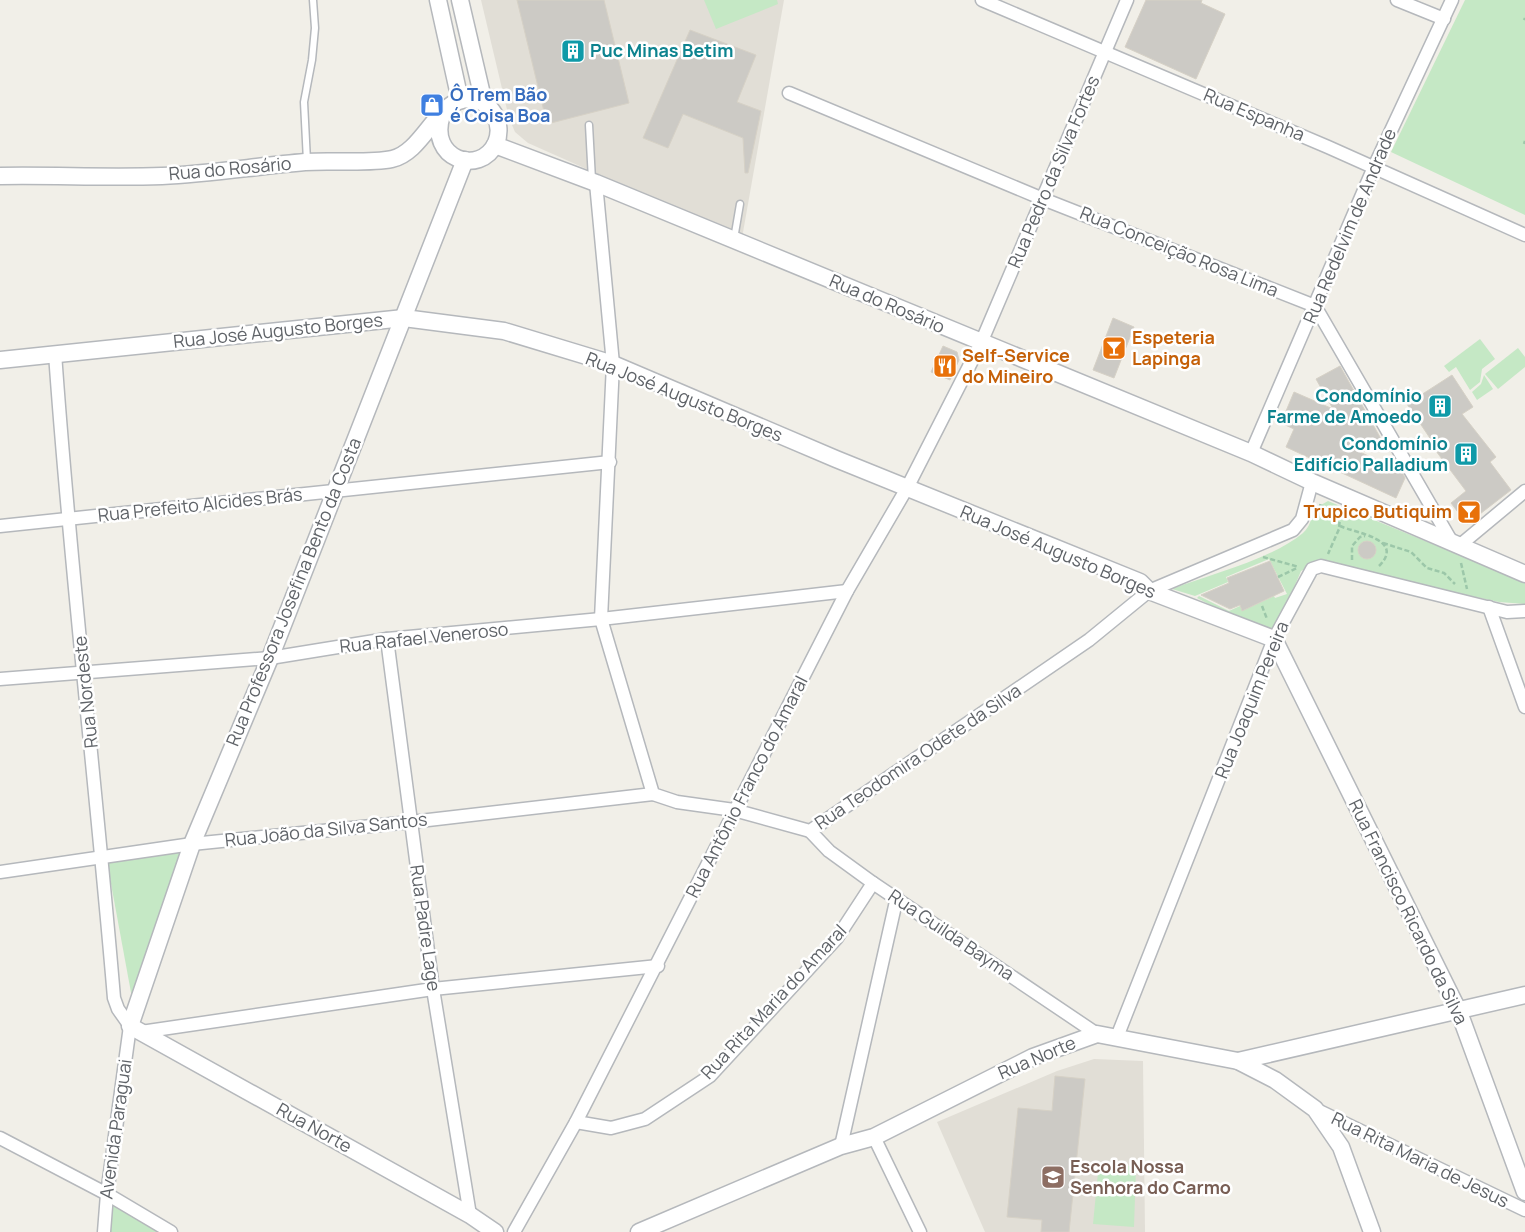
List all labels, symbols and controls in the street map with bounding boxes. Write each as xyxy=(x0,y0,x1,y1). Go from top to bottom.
building icon: Puc Minas Betim xyxy=(560,38,586,64)
place label: Puc Minas Betim xyxy=(590,38,733,62)
street label: Rua Pedro da Silva Fortes xyxy=(1002,72,1105,272)
place label: Ô Trem Bão é Coisa Boa xyxy=(450,82,550,127)
street label: Rua Espanha xyxy=(1200,82,1309,146)
shop icon: Ô Trem Bão é Coisa Boa xyxy=(419,92,445,118)
street label: Rua Redelvim de Andrade xyxy=(1297,124,1401,327)
street label: Rua do Rosário xyxy=(167,151,292,185)
street label: Rua Conceição Rosa Lima xyxy=(1077,200,1282,302)
street label: Rua do Rosário xyxy=(826,268,949,338)
street label: Rua José Augusto Borges xyxy=(172,307,384,353)
place label: Espeteria Lapinga xyxy=(1132,325,1215,370)
bar icon: Espeteria Lapinga xyxy=(1101,335,1127,361)
place label: Self-Service do Mineiro xyxy=(962,343,1070,388)
street label: Rua José Augusto Borges xyxy=(582,346,786,447)
restaurant icon: Self-Service do Mineiro xyxy=(932,353,958,379)
place label: Condomínio Farme de Amoedo xyxy=(1267,383,1422,428)
building icon: Condomínio Farme de Amoedo xyxy=(1427,393,1453,419)
place label: Condomínio Edifício Palladium xyxy=(1294,431,1448,476)
street label: Rua Professora Josefina Bento da Costa xyxy=(220,434,366,749)
building icon: Condomínio Edifício Palladium xyxy=(1453,441,1479,467)
street label: Rua Prefeito Alcides Brás xyxy=(96,481,303,527)
street label: Rua José Augusto Borges xyxy=(957,499,1160,603)
place label: Trupico Butiquim xyxy=(1304,499,1452,523)
bar icon: Trupico Butiquim xyxy=(1456,499,1482,525)
street label: Rua Rafael Veneroso xyxy=(338,616,509,658)
street label: Rua Joaquim Pereira xyxy=(1209,617,1294,782)
street label: Rua Nordeste xyxy=(67,635,103,750)
street label: Rua Antônio Franco do Amaral xyxy=(680,671,813,902)
street label: Rua Teodomira Odete da Silva xyxy=(810,678,1025,834)
street label: Rua Francisco Ricardo da Silva xyxy=(1344,795,1474,1028)
street label: Rua João da Silva Santos xyxy=(223,806,428,852)
street label: Rua Padre Lage xyxy=(405,863,447,993)
street label: Rua Guilda Bayma xyxy=(884,883,1019,985)
street label: Rua Rita Maria do Amaral xyxy=(695,919,851,1084)
street label: Rua Norte xyxy=(994,1030,1079,1084)
street label: Avenida Paraguai xyxy=(93,1057,137,1200)
street label: Rua Norte xyxy=(273,1097,356,1158)
street label: Rua Rita Maria de Jesus xyxy=(1328,1106,1513,1213)
place label: Escola Nossa Senhora do Carmo xyxy=(1070,1154,1231,1199)
school or university icon: Escola Nossa Senhora do Carmo xyxy=(1040,1164,1066,1190)

